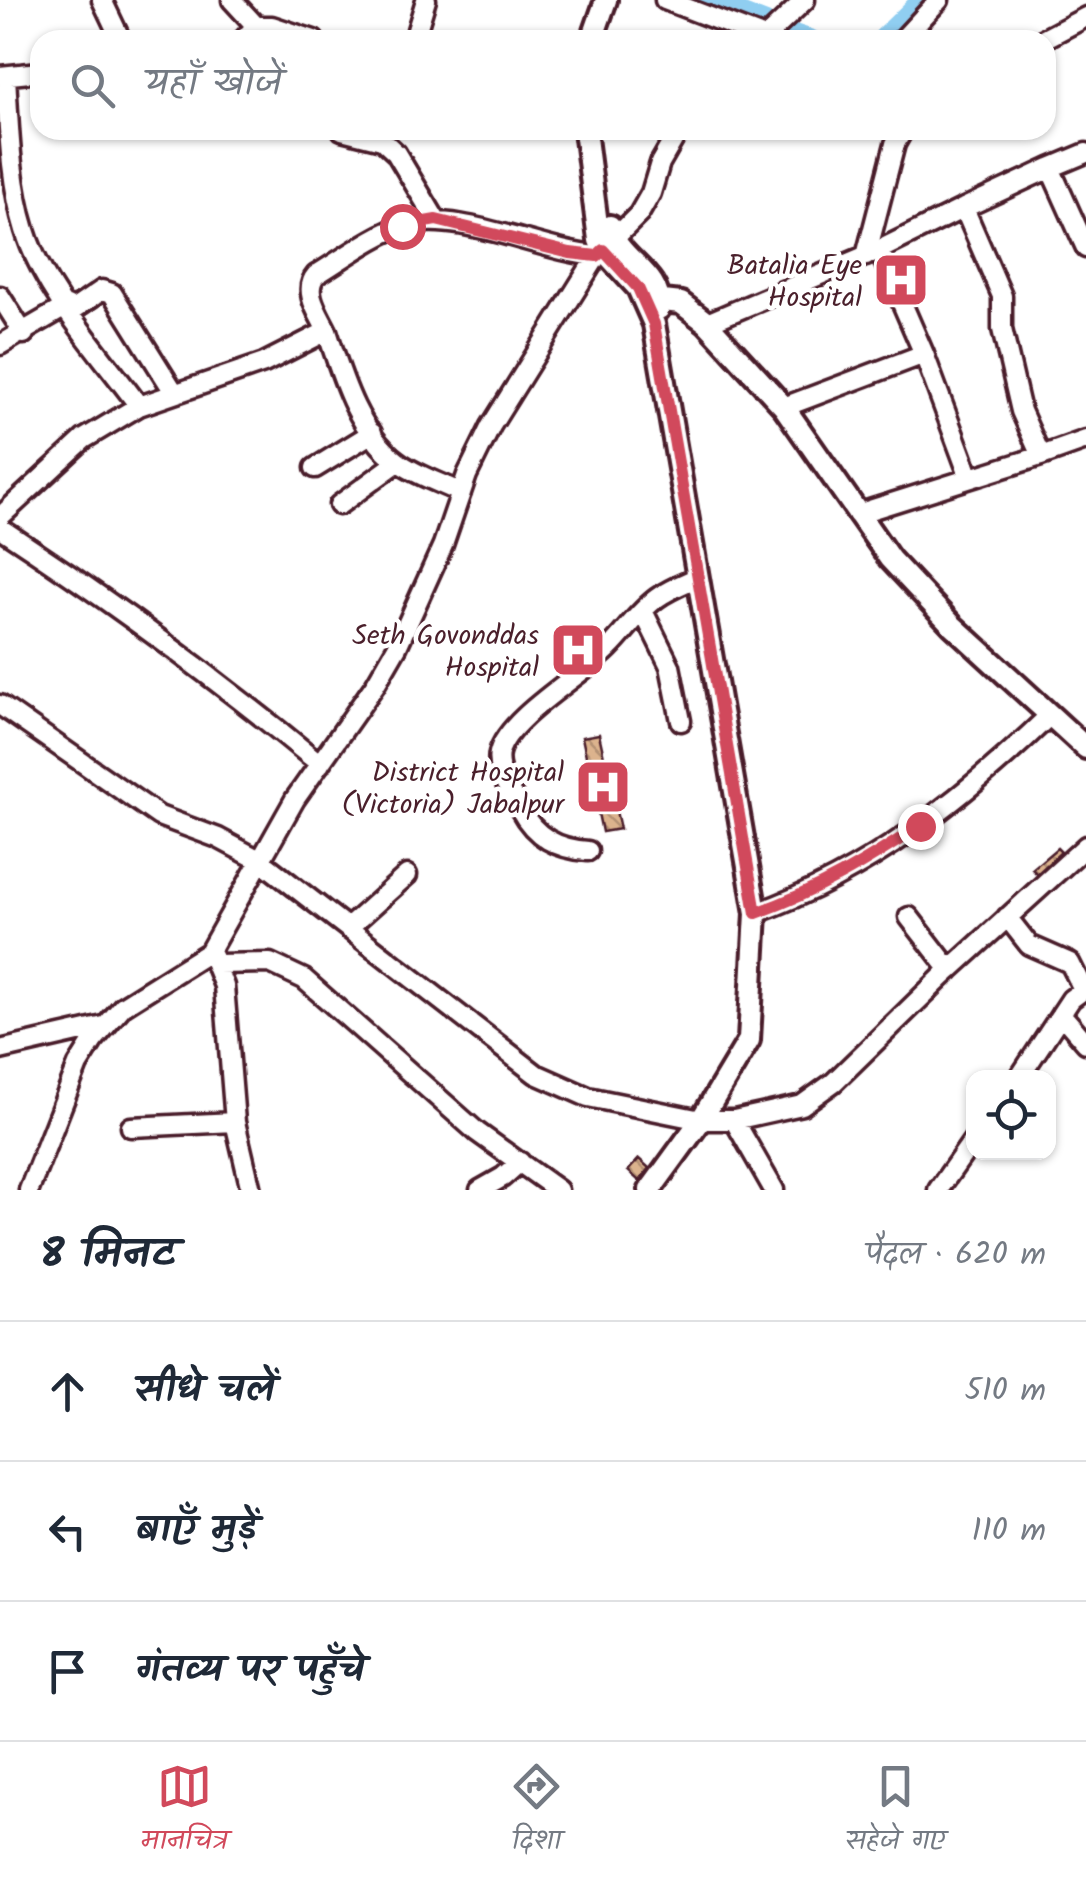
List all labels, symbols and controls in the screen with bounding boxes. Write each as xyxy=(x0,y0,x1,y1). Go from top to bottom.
search box xyxy=(30,30,1056,140)
text: यहाँ खोजें xyxy=(145,55,282,115)
icon: search xyxy=(65,58,120,113)
route start xyxy=(380,204,426,250)
place label: Batalia Eye Hospital xyxy=(727,244,862,321)
hospital icon: Batalia Eye Hospital xyxy=(871,250,931,310)
place label: Seth Govonddas Hospital xyxy=(352,614,539,691)
hospital icon: Seth Govonddas Hospital xyxy=(548,620,608,680)
place label: District Hospital (Victoria) Jabalpur xyxy=(341,751,566,828)
hospital icon: District Hospital (Victoria) Jabalpur xyxy=(573,757,633,817)
route end xyxy=(898,804,944,850)
map controls xyxy=(966,1070,1056,1160)
button: locate xyxy=(966,1070,1056,1160)
text: 8 मिनट xyxy=(40,1222,176,1289)
text: पैदल · 620 m xyxy=(865,1230,1046,1281)
text: सीधे चलें xyxy=(135,1361,275,1421)
icon: ahead xyxy=(40,1364,95,1419)
text: 510 m xyxy=(964,1366,1046,1417)
text: बाएँ मुड़ें xyxy=(135,1501,257,1561)
icon: left xyxy=(40,1504,95,1559)
text: 110 m xyxy=(972,1506,1046,1557)
text: गंतव्य पर पहुँचे xyxy=(135,1641,365,1701)
icon: arrive xyxy=(40,1644,95,1699)
tab: मानचित्र xyxy=(141,1759,228,1864)
tab: दिशा xyxy=(509,1759,564,1864)
tab: सहेजे गए xyxy=(845,1759,945,1864)

